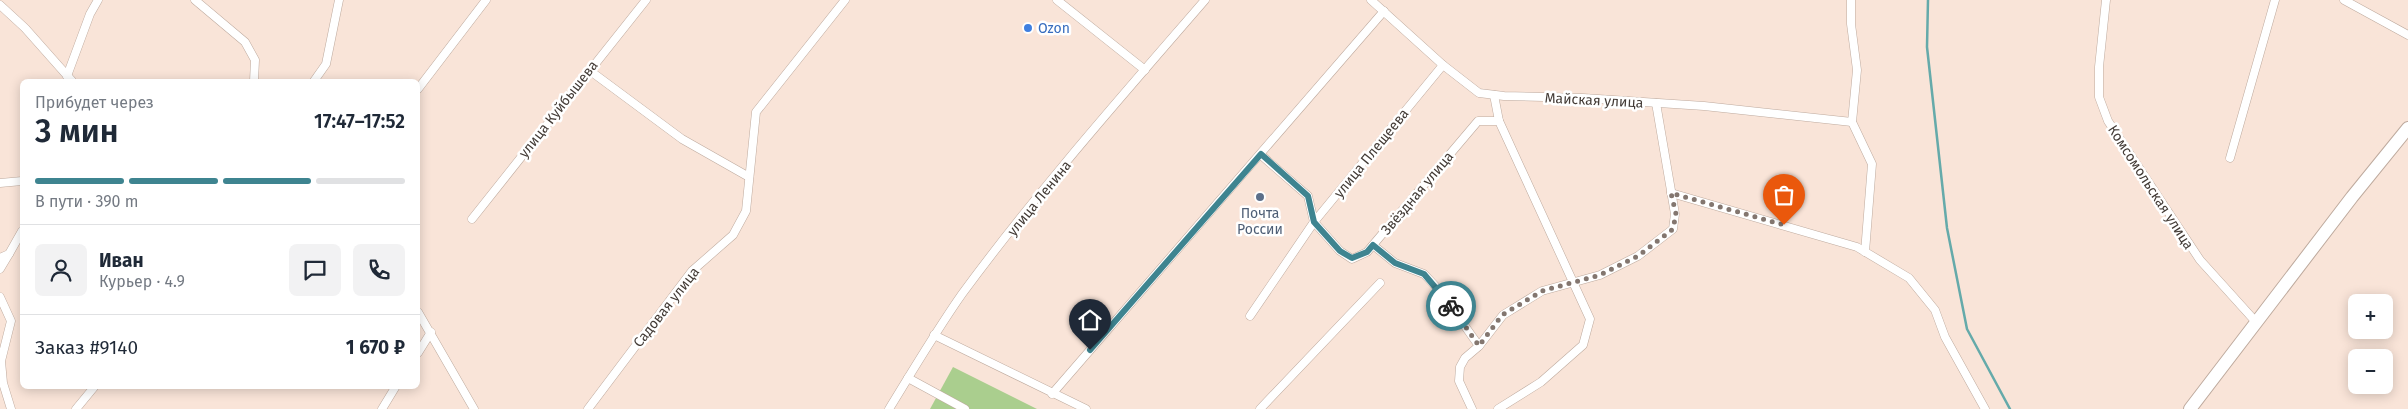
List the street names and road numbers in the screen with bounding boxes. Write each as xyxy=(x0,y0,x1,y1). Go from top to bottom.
street label: улица Куйбышева xyxy=(515,57,602,161)
street label: Майская улица xyxy=(1544,89,1644,112)
street label: улица Плещеева xyxy=(1330,105,1412,201)
street label: Комсомольская улица xyxy=(2104,122,2197,253)
street label: Звёздная улица xyxy=(1378,148,1457,238)
street label: улица Ленина xyxy=(1004,157,1075,239)
street label: Садовая улица xyxy=(630,264,703,351)

